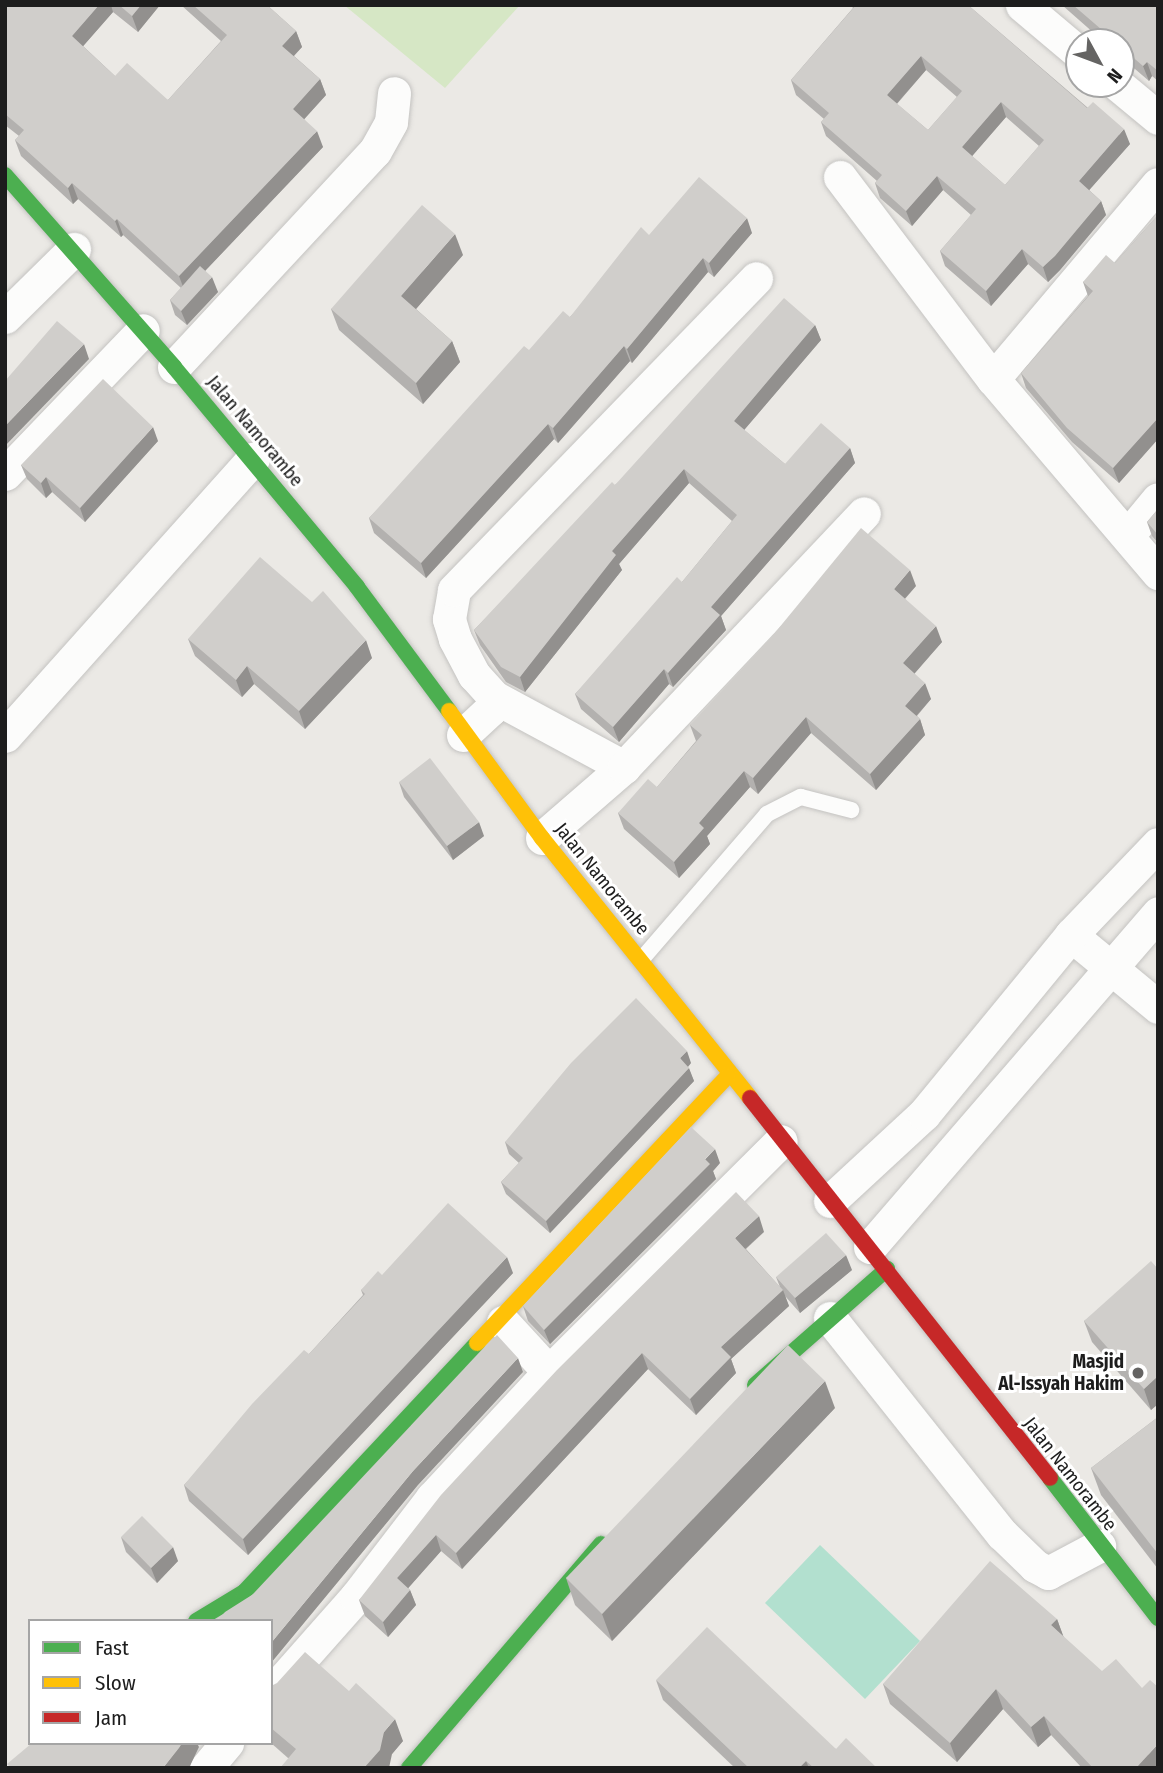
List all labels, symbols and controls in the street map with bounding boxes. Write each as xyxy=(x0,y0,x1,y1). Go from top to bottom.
north arrow xyxy=(1065,28,1135,98)
text: N xyxy=(1102,64,1127,88)
street label: Jalan Namorambe xyxy=(202,371,308,491)
street label: Jalan Namorambe xyxy=(550,818,654,940)
place label: Masjid Al-Issyah Hakim xyxy=(998,1351,1124,1395)
marker: Masjid Al-Issyah Hakim xyxy=(1130,1365,1146,1381)
street label: Jalan Namorambe xyxy=(1019,1413,1121,1535)
legend xyxy=(28,1619,273,1745)
text: Fast xyxy=(95,1635,129,1661)
text: Slow xyxy=(95,1670,136,1696)
text: Jam xyxy=(95,1705,127,1731)

